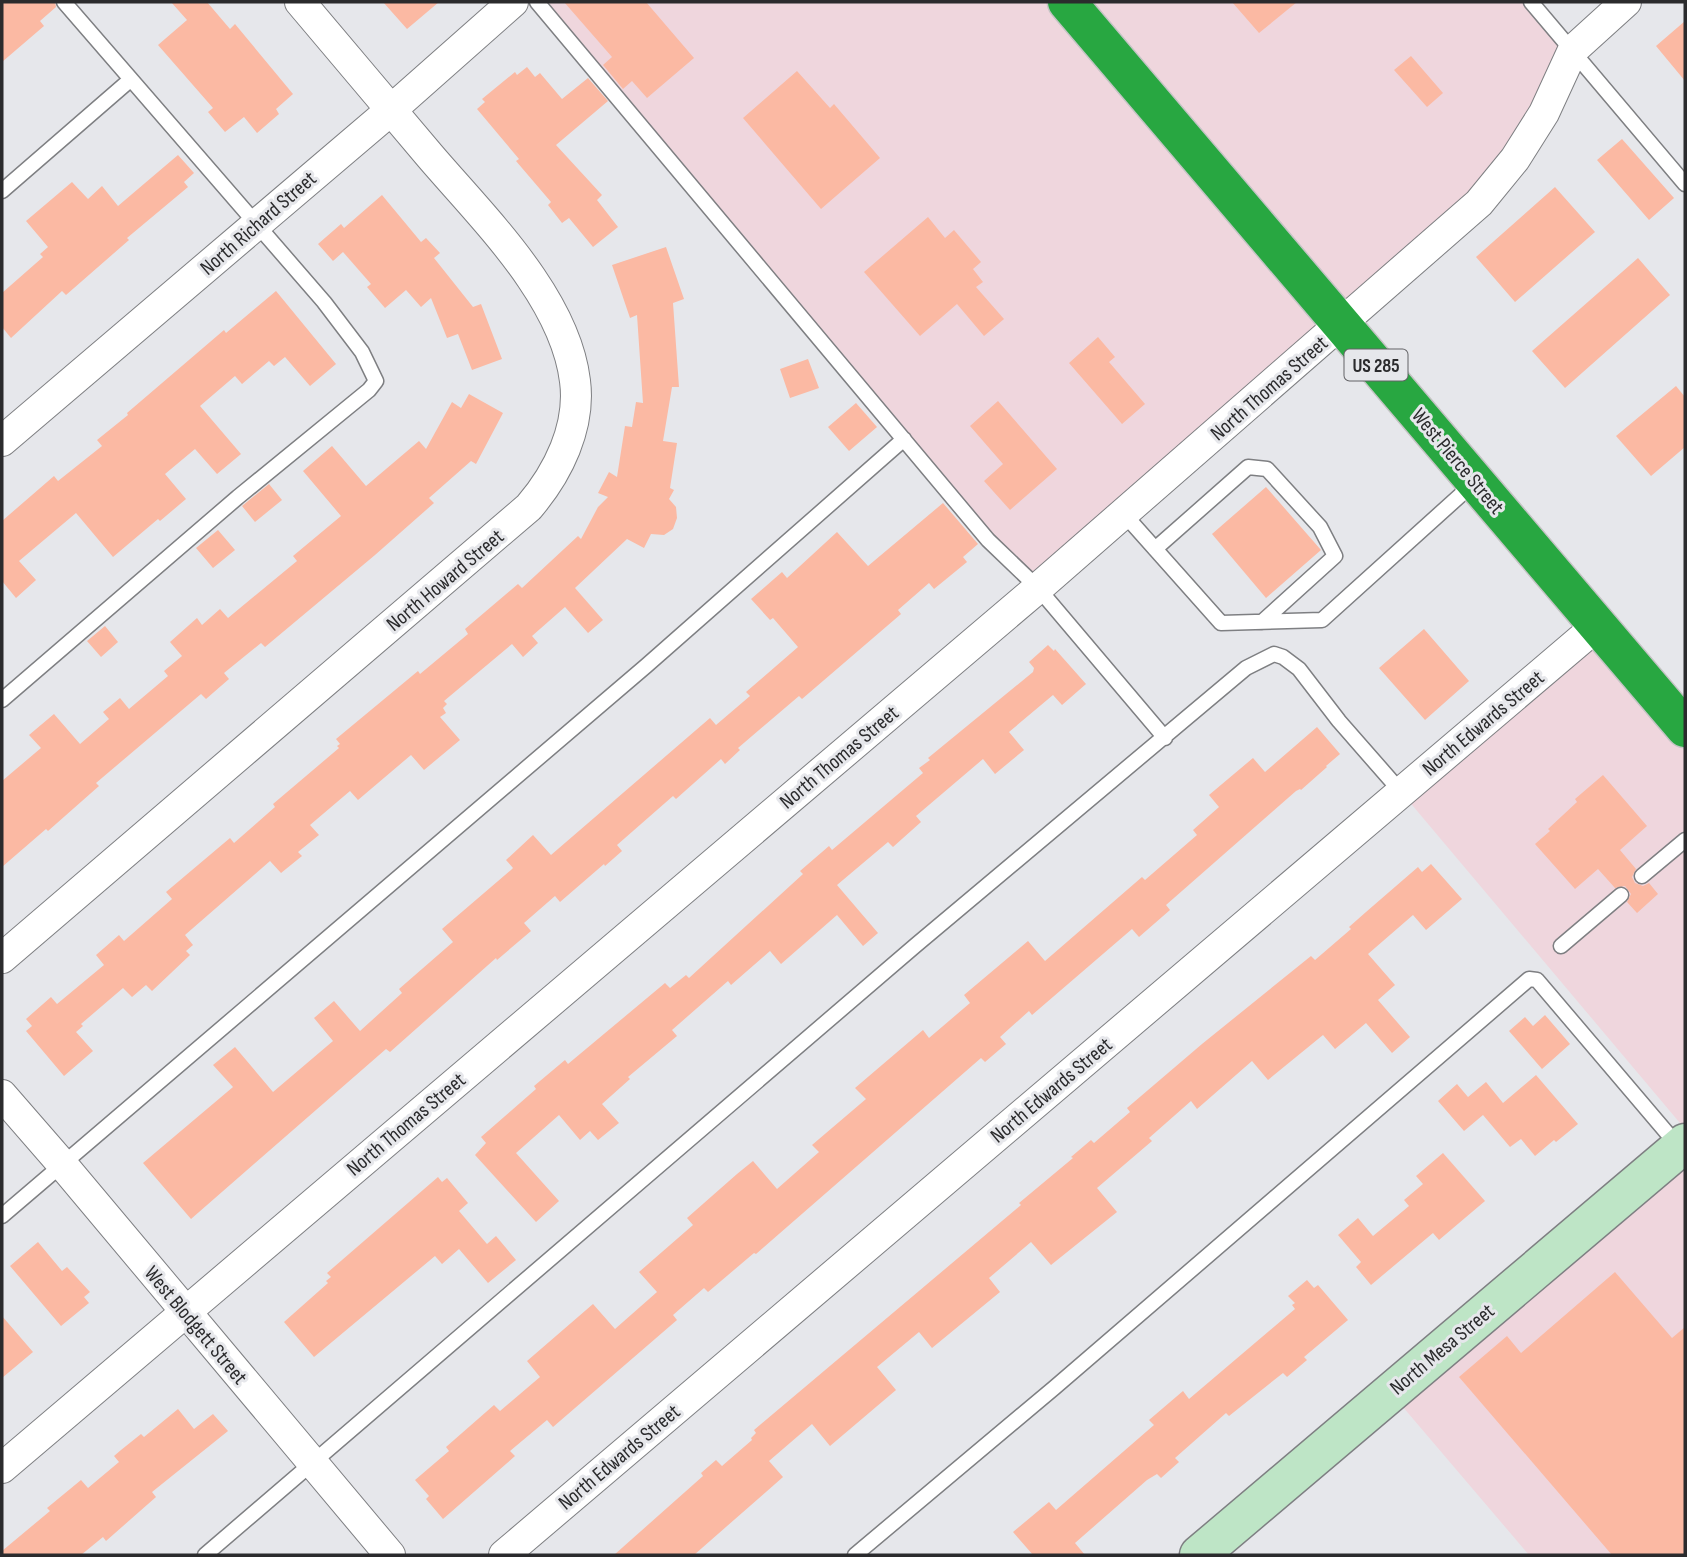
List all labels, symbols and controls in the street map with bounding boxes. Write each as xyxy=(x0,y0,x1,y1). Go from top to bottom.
street label: North Richard Street xyxy=(195,166,321,281)
street label: North Thomas Street xyxy=(1206,331,1333,446)
road number: US 285 xyxy=(1344,350,1408,380)
street label: West Pierce Street xyxy=(1406,403,1509,519)
street label: North Howard Street xyxy=(382,524,509,637)
street label: North Edwards Street xyxy=(1417,665,1549,781)
street label: North Thomas Street xyxy=(775,700,904,814)
street label: North Edwards Street xyxy=(985,1032,1117,1148)
street label: North Thomas Street xyxy=(342,1067,471,1181)
street label: West Blodgett Street xyxy=(139,1261,252,1390)
street label: North Mesa Street xyxy=(1385,1298,1500,1400)
street label: North Edwards Street xyxy=(553,1399,685,1515)

